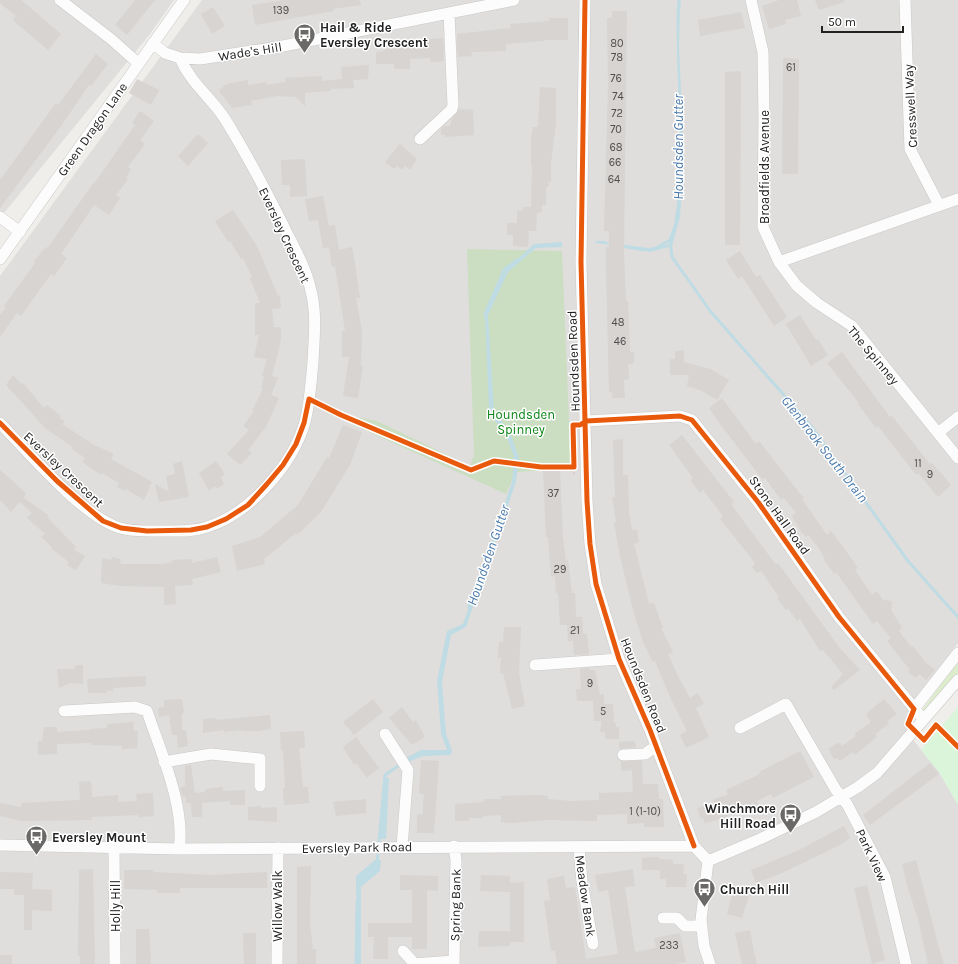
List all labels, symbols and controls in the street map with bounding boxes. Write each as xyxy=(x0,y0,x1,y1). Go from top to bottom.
house number: 139 xyxy=(273,4,289,17)
scale bar xyxy=(822,8,903,34)
text: 50 m xyxy=(828,15,856,29)
place label: Hail & Ride Eversley Crescent xyxy=(320,20,428,50)
bus stop icon: Hail & Ride Eversley Crescent xyxy=(291,21,317,54)
house number: 80 xyxy=(610,37,624,50)
street label: Wade's Hill xyxy=(217,39,283,64)
house number: 78 xyxy=(611,51,623,64)
house number: 61 xyxy=(786,61,796,74)
street label: Cresswell Way xyxy=(901,64,920,148)
house number: 76 xyxy=(610,72,622,85)
street label: Green Dragon Lane xyxy=(54,79,131,179)
house number: 74 xyxy=(612,90,624,103)
water label: Houndsden Gutter xyxy=(670,93,687,200)
house number: 72 xyxy=(611,107,623,120)
street label: Broadfields Avenue xyxy=(757,110,772,224)
house number: 70 xyxy=(610,123,622,136)
house number: 68 xyxy=(609,141,623,154)
house number: 66 xyxy=(609,156,621,169)
house number: 64 xyxy=(608,173,620,186)
street label: Eversley Crescent xyxy=(256,185,313,286)
street label: Houndsden Road xyxy=(564,310,583,412)
house number: 48 xyxy=(612,316,625,329)
street label: The Spinney xyxy=(845,323,902,388)
house number: 46 xyxy=(614,335,626,348)
water label: Glenbrook South Drain xyxy=(778,393,872,506)
park label: Houndsden Spinney xyxy=(487,407,555,437)
street label: Eversley Crescent xyxy=(21,428,107,510)
house number: 11 xyxy=(914,457,922,470)
house number: 9 xyxy=(927,468,933,481)
street label: Stone Hall Road xyxy=(746,473,813,558)
house number: 37 xyxy=(547,487,559,500)
water label: Houndsden Gutter xyxy=(463,501,514,608)
house number: 29 xyxy=(554,563,566,576)
house number: 21 xyxy=(570,624,580,637)
street label: Houndsden Road xyxy=(618,635,669,735)
house number: 9 xyxy=(587,677,593,690)
house number: 5 xyxy=(600,705,606,718)
place label: Winchmore Hill Road xyxy=(705,801,776,831)
bus stop icon: Winchmore Hill Road xyxy=(778,802,804,835)
house number: 1 (1-10) xyxy=(629,805,661,818)
bus stop icon: Eversley Mount xyxy=(23,824,49,857)
street label: Park View xyxy=(853,826,891,885)
place label: Eversley Mount xyxy=(52,830,146,845)
street label: Eversley Park Road xyxy=(301,839,413,856)
street label: Meadow Bank xyxy=(572,854,599,938)
street label: Spring Bank xyxy=(447,869,464,941)
street label: Willow Walk xyxy=(270,870,285,942)
bus stop icon: Church Hill xyxy=(692,876,718,909)
street label: Holly Hill xyxy=(108,880,123,932)
place label: Church Hill xyxy=(720,882,789,897)
house number: 233 xyxy=(659,939,679,952)

